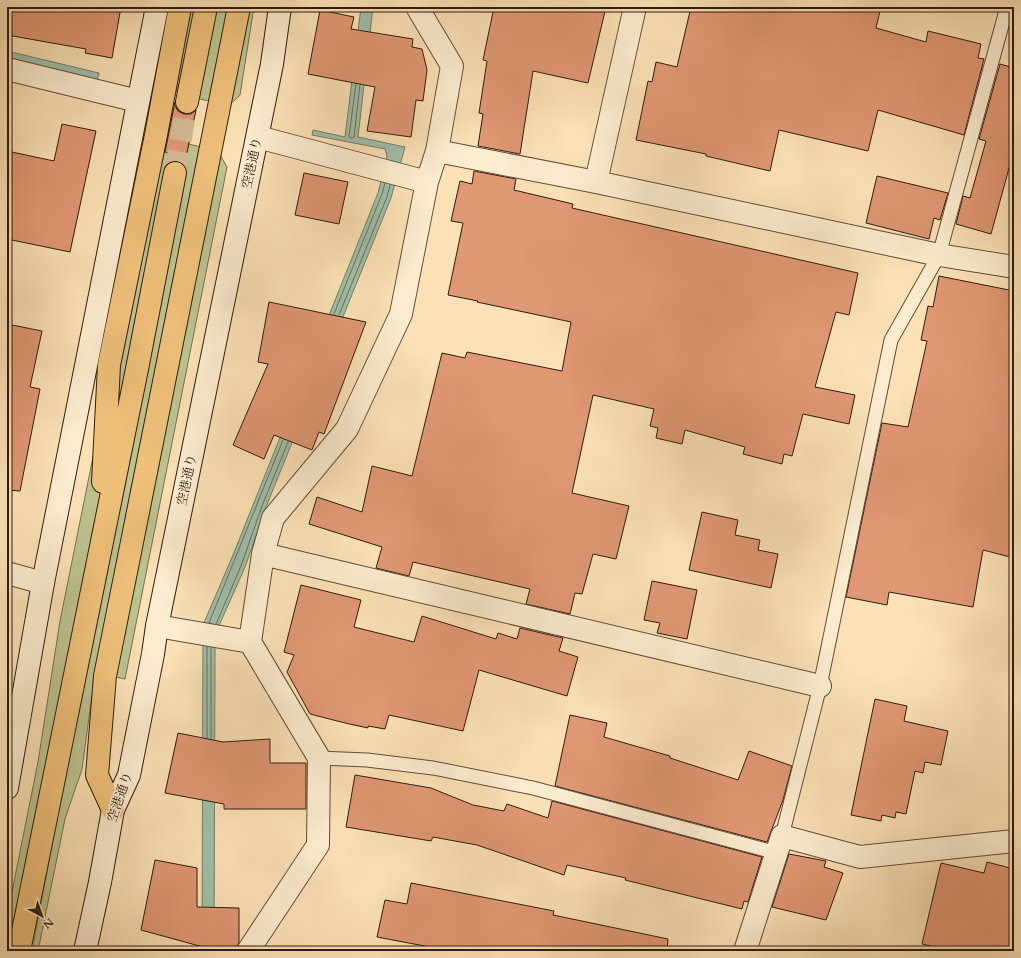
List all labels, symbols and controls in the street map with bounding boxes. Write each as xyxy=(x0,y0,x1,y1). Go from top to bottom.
street label: 空港通り xyxy=(238,136,266,190)
street label: 空港通り xyxy=(173,453,201,507)
street label: 空港通り xyxy=(103,769,137,825)
north arrow xyxy=(22,896,62,936)
text: N xyxy=(39,914,57,932)

